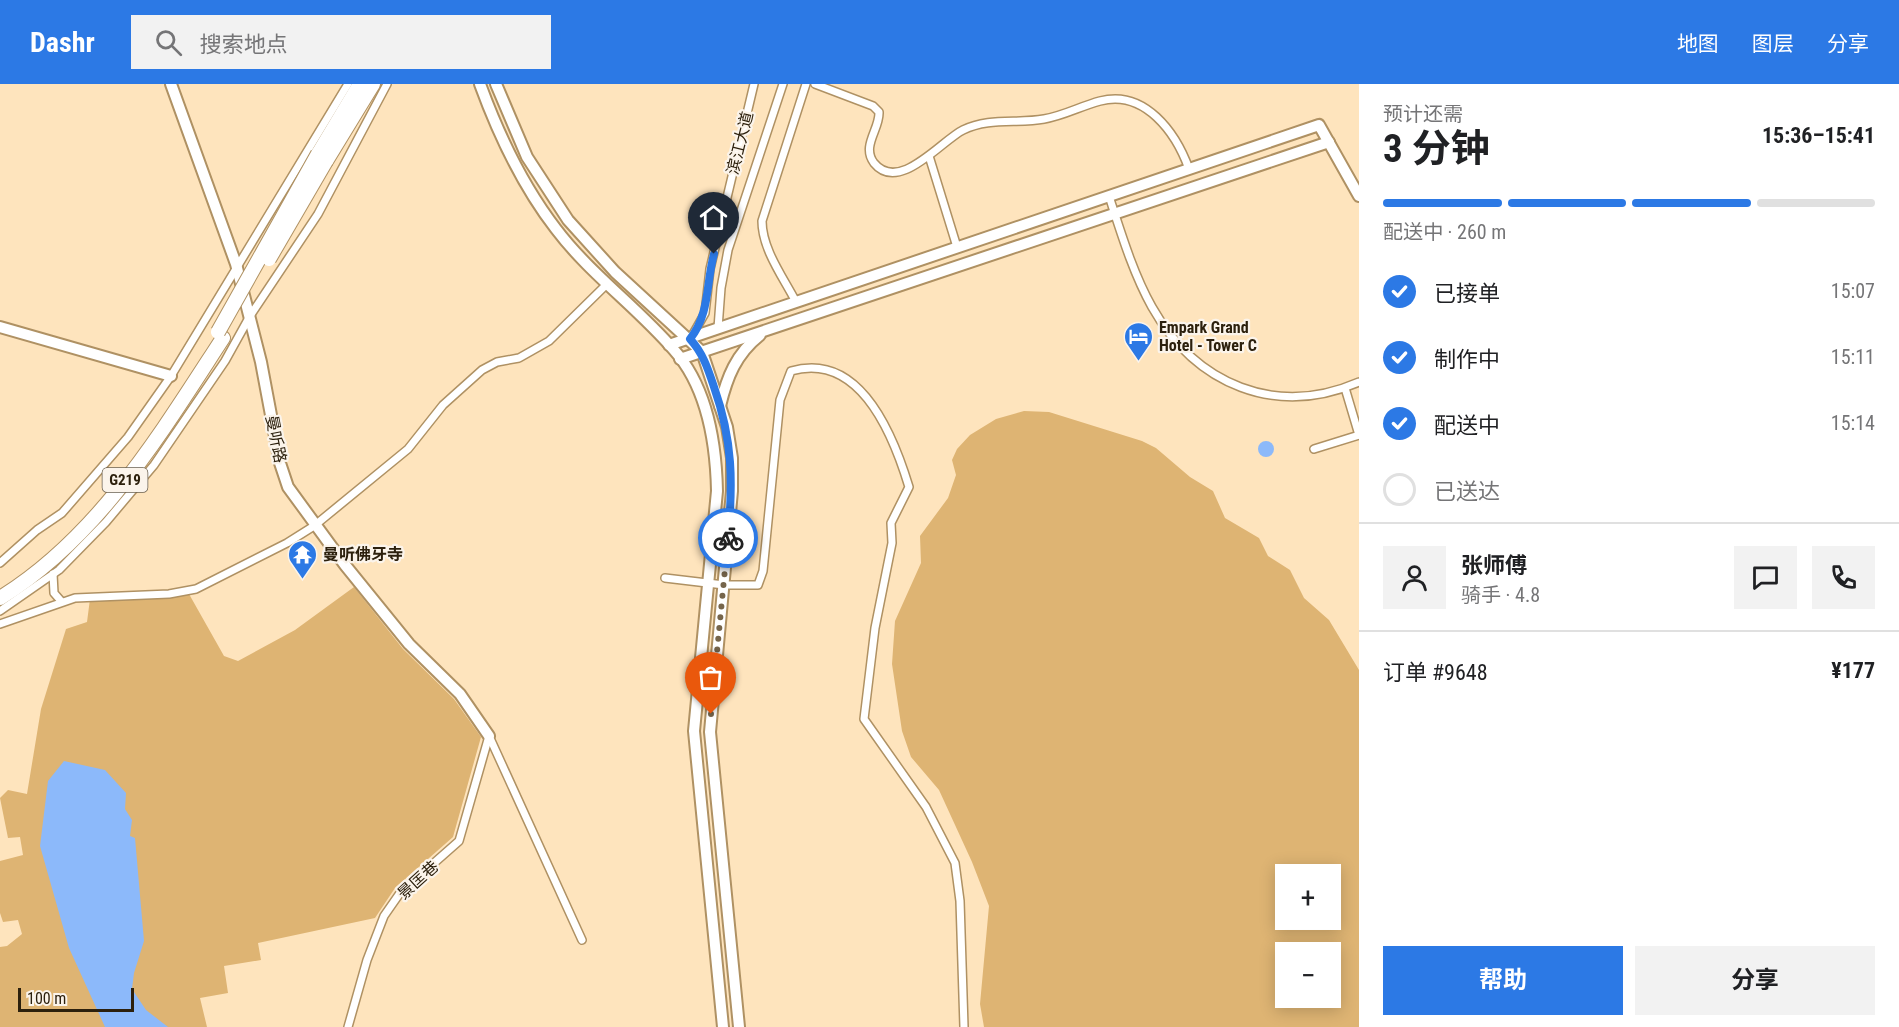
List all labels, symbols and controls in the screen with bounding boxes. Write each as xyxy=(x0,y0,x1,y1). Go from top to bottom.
search box xyxy=(131,15,551,69)
text: Dashr xyxy=(30,26,95,59)
icon: search xyxy=(152,26,185,59)
text: 搜索地点 xyxy=(200,32,288,57)
text: 地图 xyxy=(1677,32,1719,56)
text: 图层 xyxy=(1752,32,1794,56)
text: 分享 xyxy=(1827,32,1869,56)
text: 预计还需 xyxy=(1383,102,1463,126)
street label: 滨江大道 xyxy=(723,110,757,176)
text: 15:36–15:41 xyxy=(1762,123,1875,148)
text: 3 分钟 xyxy=(1383,126,1490,172)
pin xyxy=(688,192,739,254)
icon: home xyxy=(697,201,730,234)
text: 配送中 · 260 m xyxy=(1383,220,1506,244)
icon: check xyxy=(1383,275,1416,308)
text: 15:07 xyxy=(1831,279,1875,303)
text: 已接单 xyxy=(1434,281,1500,306)
place label: Empark Grand Hotel - Tower C xyxy=(1159,318,1257,355)
hotel icon: Empark Grand Hotel - Tower C xyxy=(1122,320,1154,362)
icon: check xyxy=(1383,341,1416,374)
text: 15:11 xyxy=(1831,345,1875,369)
text: 制作中 xyxy=(1434,347,1500,372)
icon: check xyxy=(1383,407,1416,440)
text: 15:14 xyxy=(1831,411,1875,435)
text: 配送中 xyxy=(1434,413,1500,438)
street label: 曼听路 xyxy=(262,414,290,464)
road number: G219 xyxy=(102,468,148,492)
text: 已送达 xyxy=(1434,479,1500,504)
courier xyxy=(698,508,758,568)
icon: bike xyxy=(712,522,745,555)
temple icon: 曼听佛牙寺 xyxy=(286,538,318,580)
place label: 曼听佛牙寺 xyxy=(323,545,403,564)
button: person xyxy=(1383,546,1446,609)
button: chat xyxy=(1734,546,1797,609)
button: phone xyxy=(1812,546,1875,609)
text: 张师傅 xyxy=(1461,553,1527,578)
text: 骑手 · 4.8 xyxy=(1461,583,1540,607)
pin xyxy=(685,652,736,714)
text: ¥177 xyxy=(1831,658,1875,683)
text: 订单 #9648 xyxy=(1383,660,1488,685)
icon: bag xyxy=(694,661,727,694)
street label: 景匡巷 xyxy=(394,857,442,903)
map controls xyxy=(1275,864,1341,1008)
button: + xyxy=(1275,864,1341,930)
button: − xyxy=(1275,942,1341,1008)
button: 帮助 xyxy=(1383,946,1623,1015)
button: 分享 xyxy=(1635,946,1875,1015)
scale bar xyxy=(18,985,134,1012)
text: 100 m xyxy=(27,989,66,1008)

